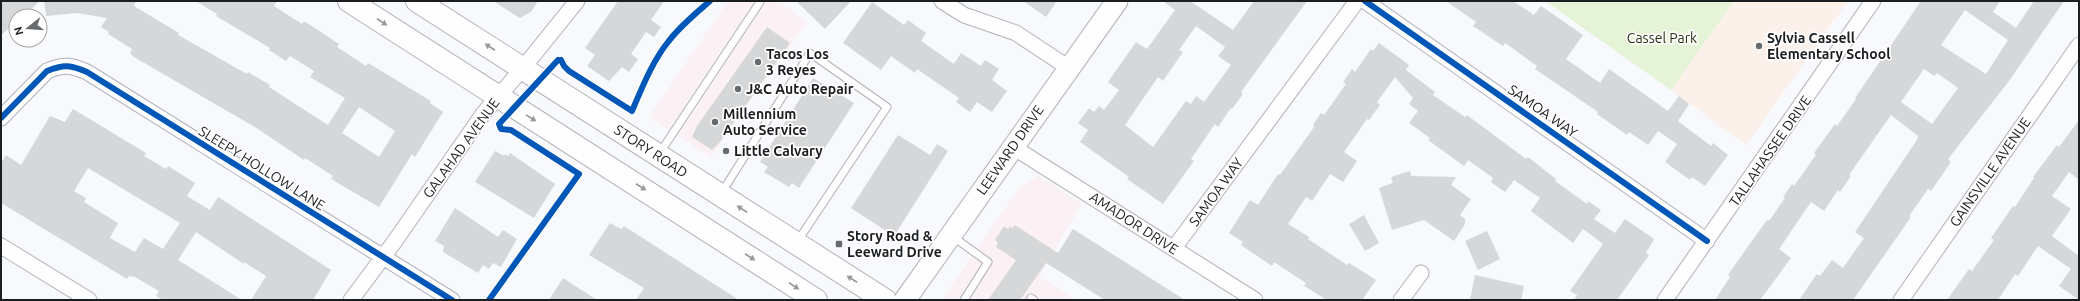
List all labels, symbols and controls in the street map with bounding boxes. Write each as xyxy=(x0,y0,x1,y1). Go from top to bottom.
north arrow xyxy=(8,8,48,48)
one-way arrow xyxy=(377,18,387,26)
text: N xyxy=(11,25,25,37)
park label: Cassel Park xyxy=(1627,30,1697,46)
place label: Sylvia Cassell Elementary School xyxy=(1767,30,1890,62)
marker: Sylvia Cassell Elementary School xyxy=(1754,41,1764,51)
one-way arrow xyxy=(484,44,496,51)
place label: Tacos Los 3 Reyes xyxy=(766,46,829,78)
marker: Tacos Los 3 Reyes xyxy=(753,57,763,67)
place label: J&C Auto Repair xyxy=(746,81,854,97)
street label: SAMOA WAY xyxy=(1505,81,1581,141)
marker: J&C Auto Repair xyxy=(733,84,743,94)
street label: TALLAHASSEE DRIVE xyxy=(1726,92,1814,209)
street label: GALAHAD AVENUE xyxy=(419,95,503,201)
street label: LEEWARD DRIVE xyxy=(973,102,1047,198)
place label: Millennium Auto Service xyxy=(723,106,807,138)
one-way arrow xyxy=(526,114,536,122)
street label: GAINSVILLE AVENUE xyxy=(1946,114,2034,230)
marker: Millennium Auto Service xyxy=(710,117,720,127)
street label: STORY ROAD xyxy=(611,121,691,181)
street label: SLEEPY HOLLOW LANE xyxy=(196,123,328,213)
place label: Little Calvary xyxy=(734,143,823,159)
marker: Little Calvary xyxy=(721,146,731,156)
street label: SAMOA WAY xyxy=(1186,155,1246,229)
one-way arrow xyxy=(636,183,646,191)
street label: AMADOR DRIVE xyxy=(1087,189,1181,258)
one-way arrow xyxy=(737,205,747,213)
place label: Story Road & Leeward Drive xyxy=(847,228,942,260)
marker: Story Road & Leeward Drive xyxy=(834,239,844,249)
one-way arrow xyxy=(744,254,756,261)
one-way arrow xyxy=(847,275,857,283)
one-way arrow xyxy=(788,282,800,289)

